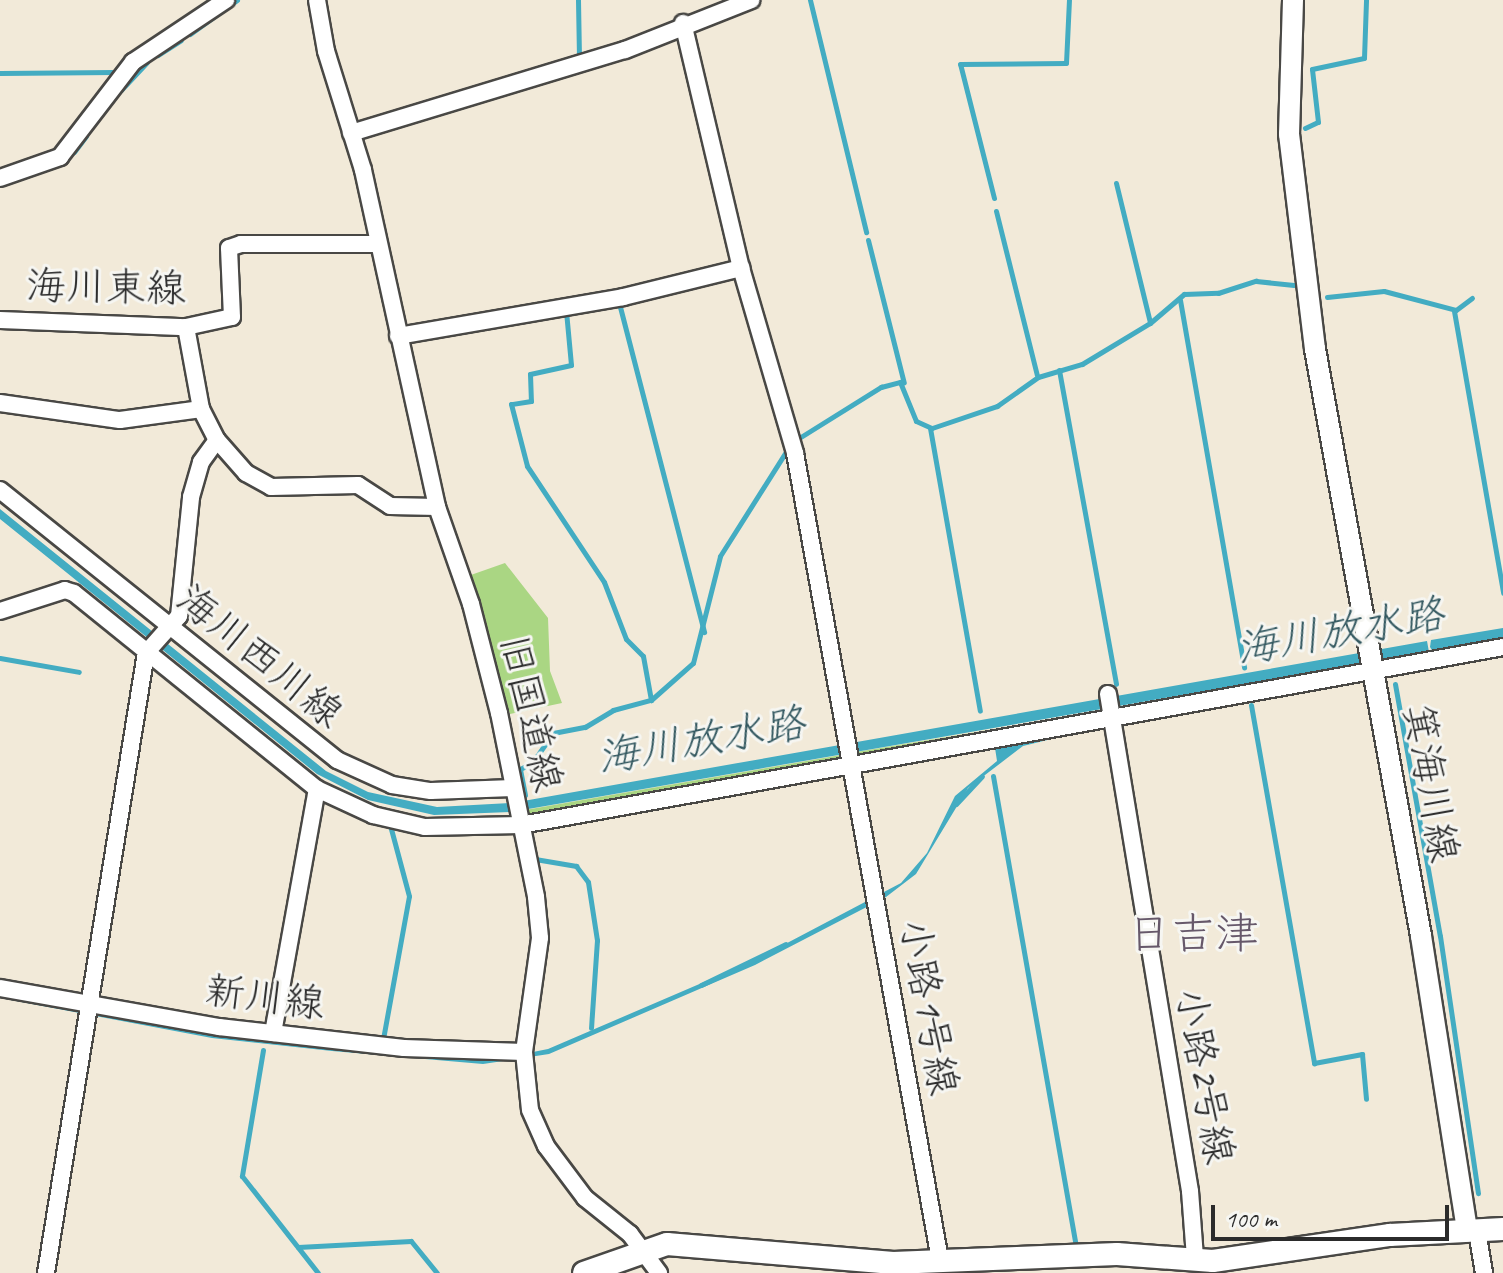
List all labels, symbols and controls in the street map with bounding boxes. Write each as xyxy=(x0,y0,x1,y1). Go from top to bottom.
street label: 海川東線 xyxy=(26,262,186,312)
street label: 海川西川線 xyxy=(167,574,353,738)
water label: 海川放水路 xyxy=(1232,589,1448,675)
street label: 旧国道線 xyxy=(490,630,572,796)
water label: 海川放水路 xyxy=(593,698,809,784)
street label: 箕海川線 xyxy=(1393,700,1469,866)
district label: 日吉津 xyxy=(1127,908,1259,960)
street label: 小路1号線 xyxy=(890,915,968,1099)
street label: 新川線 xyxy=(203,966,327,1028)
street label: 小路2号線 xyxy=(1166,984,1244,1168)
scale bar xyxy=(1215,1189,1453,1239)
text: 100 m xyxy=(1225,1204,1277,1234)

